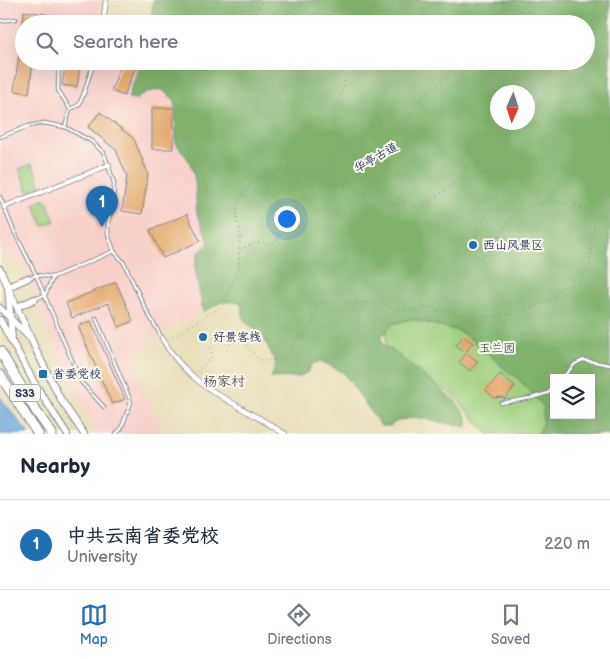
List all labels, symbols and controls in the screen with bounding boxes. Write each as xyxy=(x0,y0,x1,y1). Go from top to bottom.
search box xyxy=(15,15,595,70)
icon: search xyxy=(33,29,61,57)
text: Search here xyxy=(73,31,178,54)
north arrow xyxy=(490,85,535,130)
street label: 华亭古道 xyxy=(351,140,401,176)
pin: 1 xyxy=(86,186,118,227)
your location xyxy=(274,206,300,232)
place label: 西山风景区 xyxy=(483,238,543,253)
marker: 西山风景区 xyxy=(467,239,479,251)
place label: 好景客栈 xyxy=(213,330,261,345)
marker: 好景客栈 xyxy=(197,331,209,343)
park label: 玉兰园 xyxy=(479,341,515,356)
place label: 省委党校 xyxy=(53,367,101,382)
marker: 省委党校 xyxy=(37,368,49,380)
district label: 杨家村 xyxy=(203,373,245,390)
map controls xyxy=(550,374,595,419)
button: layers xyxy=(550,374,595,419)
road number: S33 xyxy=(10,384,40,402)
text: Nearby xyxy=(20,454,90,479)
text: 中共云南省委党校 xyxy=(67,525,219,548)
text: 1 xyxy=(33,535,39,554)
text: 220 m xyxy=(544,535,590,554)
text: University xyxy=(67,548,138,567)
tab: Map xyxy=(80,601,108,648)
tab: Directions xyxy=(267,601,332,648)
tab: Saved xyxy=(491,601,530,648)

